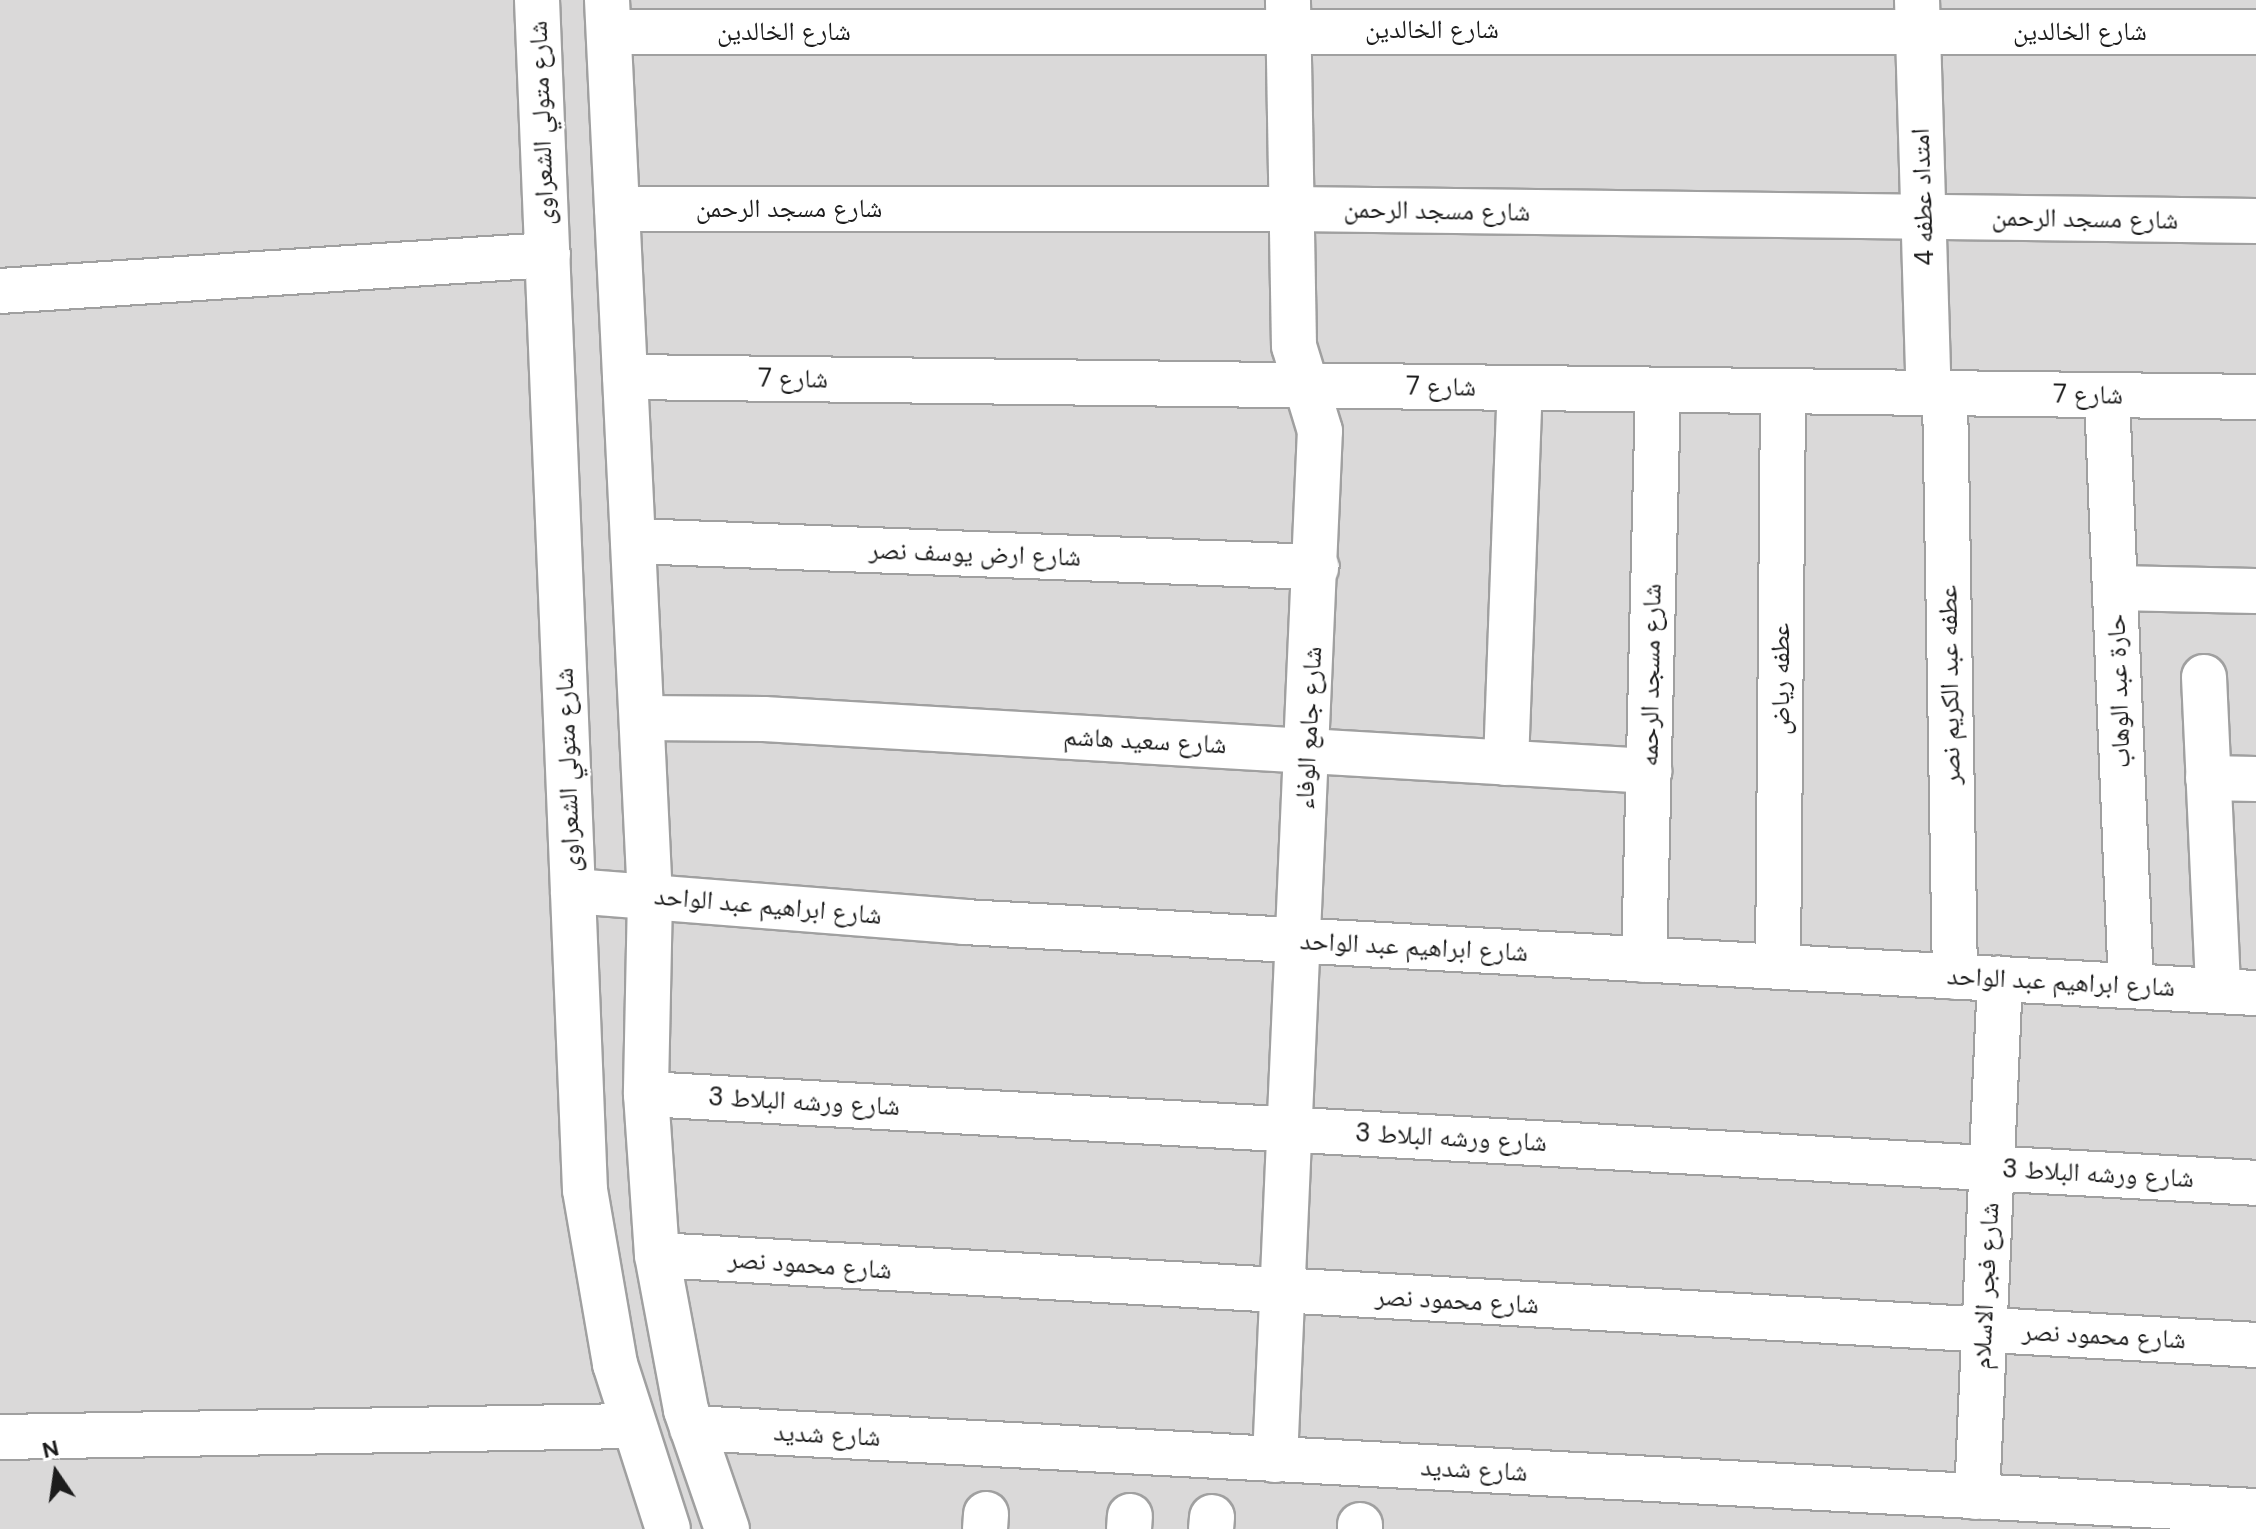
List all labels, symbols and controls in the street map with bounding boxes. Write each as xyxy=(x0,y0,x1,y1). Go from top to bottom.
street label: شارع الخالدين xyxy=(1365,14,1499,46)
street label: شارع الخالدين xyxy=(717,16,851,48)
street label: شارع الخالدين xyxy=(2013,16,2147,48)
street label: شارع متولي الشعراوى xyxy=(523,20,561,226)
street label: امتداد عطفه 4 xyxy=(1905,128,1941,266)
street label: شارع مسجد الرحمن xyxy=(696,193,882,225)
street label: شارع مسجد الرحمن xyxy=(1343,194,1531,228)
street label: شارع مسجد الرحمن xyxy=(1991,202,2179,236)
street label: شارع 7 xyxy=(758,363,828,395)
street label: شارع 7 xyxy=(1406,371,1476,403)
street label: شارع 7 xyxy=(2053,379,2123,411)
street label: شارع ارض يوسف نصر xyxy=(868,535,1082,573)
street label: شارع مسجد الرحمه xyxy=(1634,583,1668,767)
street label: عطفه عبد الكريم نصر xyxy=(1933,585,1967,785)
street label: حارة عبد الوهاب xyxy=(2101,613,2137,769)
street label: عطفه رياض xyxy=(1765,623,1797,735)
street label: شارع جامع الوفاء xyxy=(1289,646,1329,810)
street label: شارع متولي الشعراوى xyxy=(549,667,587,873)
street label: شارع سعيد هاشم xyxy=(1063,721,1227,761)
street label: شارع ابراهيم عبد الواحد xyxy=(653,881,883,931)
street label: شارع ابراهيم عبد الواحد xyxy=(1299,925,1529,969)
street label: شارع ابراهيم عبد الواحد xyxy=(1946,960,2176,1004)
street label: شارع ورشه البلاط 3 xyxy=(707,1081,901,1123)
street label: شارع ورشه البلاط 3 xyxy=(1354,1117,1548,1159)
street label: شارع ورشه البلاط 3 xyxy=(2001,1153,2195,1195)
street label: شارع فجر الاسلام xyxy=(1966,1202,2006,1370)
street label: شارع محمود نصر xyxy=(727,1244,893,1286)
street label: شارع محمود نصر xyxy=(1374,1281,1540,1321)
street label: شارع محمود نصر xyxy=(2021,1316,2187,1356)
street label: شارع شديد xyxy=(773,1417,881,1453)
north arrow xyxy=(16,1433,96,1513)
text: N xyxy=(39,1433,62,1465)
street label: شارع شديد xyxy=(1420,1452,1528,1488)

